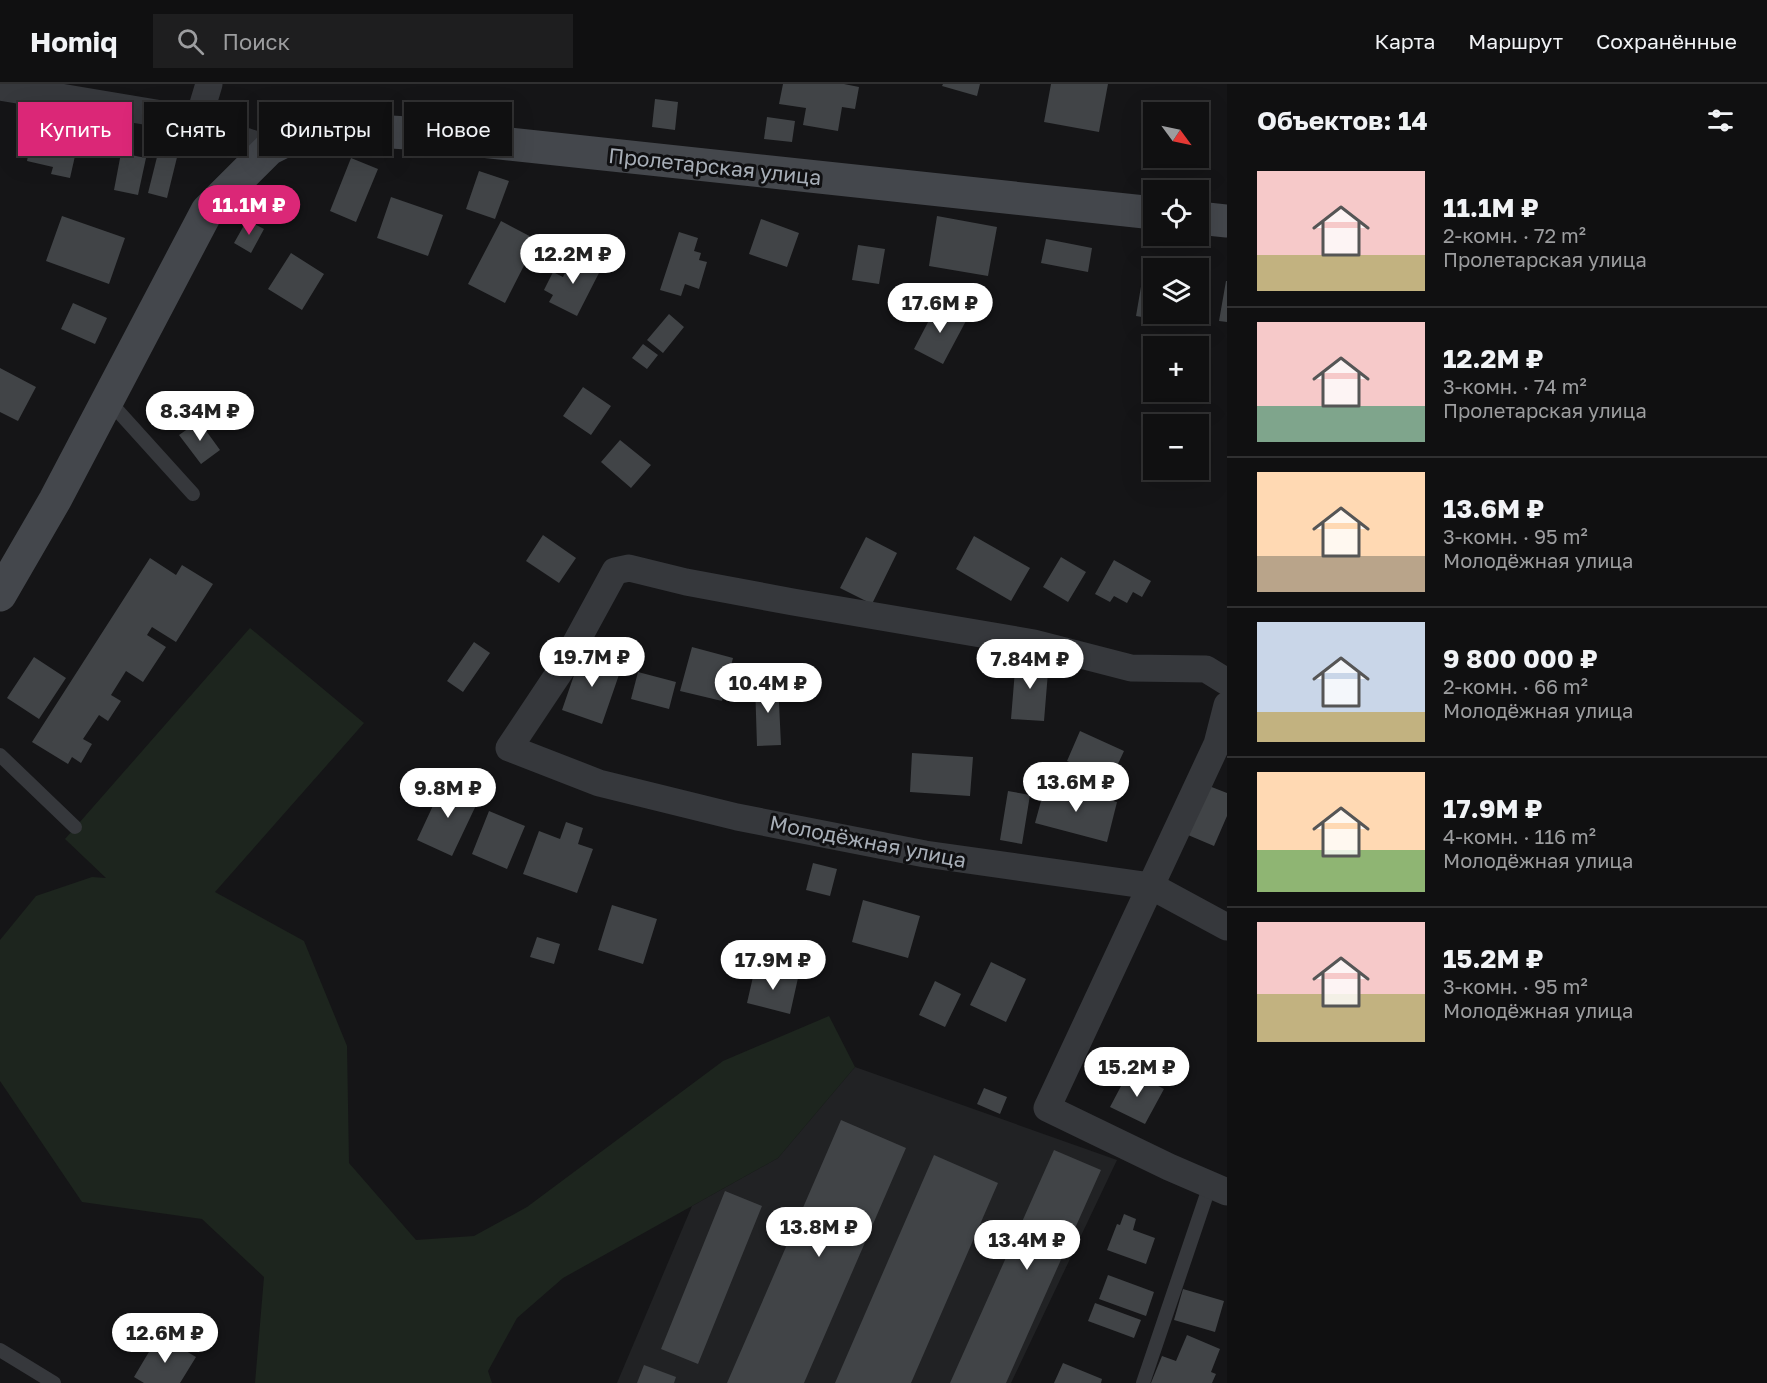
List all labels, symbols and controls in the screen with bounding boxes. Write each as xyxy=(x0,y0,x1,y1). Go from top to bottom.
search box xyxy=(153,14,573,68)
text: Homiq xyxy=(30,25,117,58)
icon: search xyxy=(174,25,207,58)
text: Поиск xyxy=(222,28,290,55)
text: Карта xyxy=(1374,28,1435,54)
text: Маршрут xyxy=(1468,28,1563,54)
text: Сохранённые xyxy=(1596,28,1737,54)
chip: Купить xyxy=(18,102,132,156)
chip: Снять xyxy=(144,102,247,156)
chip: Фильтры xyxy=(259,102,392,156)
chip: Новое xyxy=(404,102,512,156)
north arrow xyxy=(1143,102,1209,168)
map controls xyxy=(1143,102,1209,480)
icon: filters xyxy=(1704,104,1737,137)
text: Объектов: 14 xyxy=(1257,105,1428,136)
street label: Пролетарская улица xyxy=(607,142,823,190)
button: locate xyxy=(1143,180,1209,246)
pin: 11.1M ₽ xyxy=(194,185,304,236)
text: 11.1M ₽ xyxy=(212,192,286,216)
text: 11.1M ₽ xyxy=(1443,192,1539,223)
icon: home xyxy=(1305,195,1377,267)
text: 2-комн. · 72 m² xyxy=(1443,223,1586,247)
pin: 12.2M ₽ xyxy=(518,234,628,285)
text: 12.2M ₽ xyxy=(534,241,612,265)
text: Пролетарская улица xyxy=(1443,247,1647,271)
button: layers xyxy=(1143,258,1209,324)
pin: 17.6M ₽ xyxy=(885,283,995,334)
text: 17.6M ₽ xyxy=(902,290,978,314)
button: + xyxy=(1143,336,1209,402)
text: 12.2M ₽ xyxy=(1443,343,1544,374)
icon: home xyxy=(1305,346,1377,418)
text: 3-комн. · 74 m² xyxy=(1443,374,1587,398)
pin: 8.34M ₽ xyxy=(145,391,255,442)
text: 8.34M ₽ xyxy=(160,398,240,422)
text: Пролетарская улица xyxy=(1443,398,1647,422)
button: − xyxy=(1143,414,1209,480)
text: 13.6M ₽ xyxy=(1443,493,1544,524)
icon: home xyxy=(1305,496,1377,568)
text: 3-комн. · 95 m² xyxy=(1443,524,1588,548)
text: Молодёжная улица xyxy=(1443,548,1633,572)
pin: 19.7M ₽ xyxy=(537,637,647,688)
pin: 7.84M ₽ xyxy=(975,639,1085,690)
text: 9 800 000 ₽ xyxy=(1443,643,1598,674)
text: 19.7M ₽ xyxy=(554,644,630,668)
text: 7.84M ₽ xyxy=(991,646,1069,670)
icon: home xyxy=(1305,646,1377,718)
pin: 10.4M ₽ xyxy=(713,663,823,714)
text: 10.4M ₽ xyxy=(729,670,807,694)
text: 2-комн. · 66 m² xyxy=(1443,674,1588,698)
text: Молодёжная улица xyxy=(1443,698,1633,722)
pin: 13.6M ₽ xyxy=(1021,762,1131,813)
pin: 9.8M ₽ xyxy=(399,768,497,819)
text: 13.6M ₽ xyxy=(1037,769,1115,793)
text: 9.8M ₽ xyxy=(414,775,482,799)
text: 17.9M ₽ xyxy=(1443,793,1543,824)
icon: home xyxy=(1305,796,1377,868)
street label: Молодёжная улица xyxy=(767,809,969,873)
text: 4-комн. · 116 m² xyxy=(1443,824,1596,848)
text: Молодёжная улица xyxy=(1443,848,1633,872)
pin: 17.9M ₽ xyxy=(718,940,828,991)
text: 15.2M ₽ xyxy=(1443,943,1544,974)
icon: home xyxy=(1305,946,1377,1018)
text: 17.9M ₽ xyxy=(735,947,811,971)
text: 3-комн. · 95 m² xyxy=(1443,974,1588,998)
text: Молодёжная улица xyxy=(1443,998,1633,1022)
pin: 15.2M ₽ xyxy=(1082,1047,1192,1098)
text: 15.2M ₽ xyxy=(1098,1054,1176,1078)
pin: 13.8M ₽ xyxy=(764,1207,874,1258)
text: 13.8M ₽ xyxy=(780,1214,858,1238)
pin: 13.4M ₽ xyxy=(972,1220,1082,1271)
text: 13.4M ₽ xyxy=(988,1227,1066,1251)
pin: 12.6M ₽ xyxy=(110,1313,220,1364)
text: 12.6M ₽ xyxy=(126,1320,204,1344)

